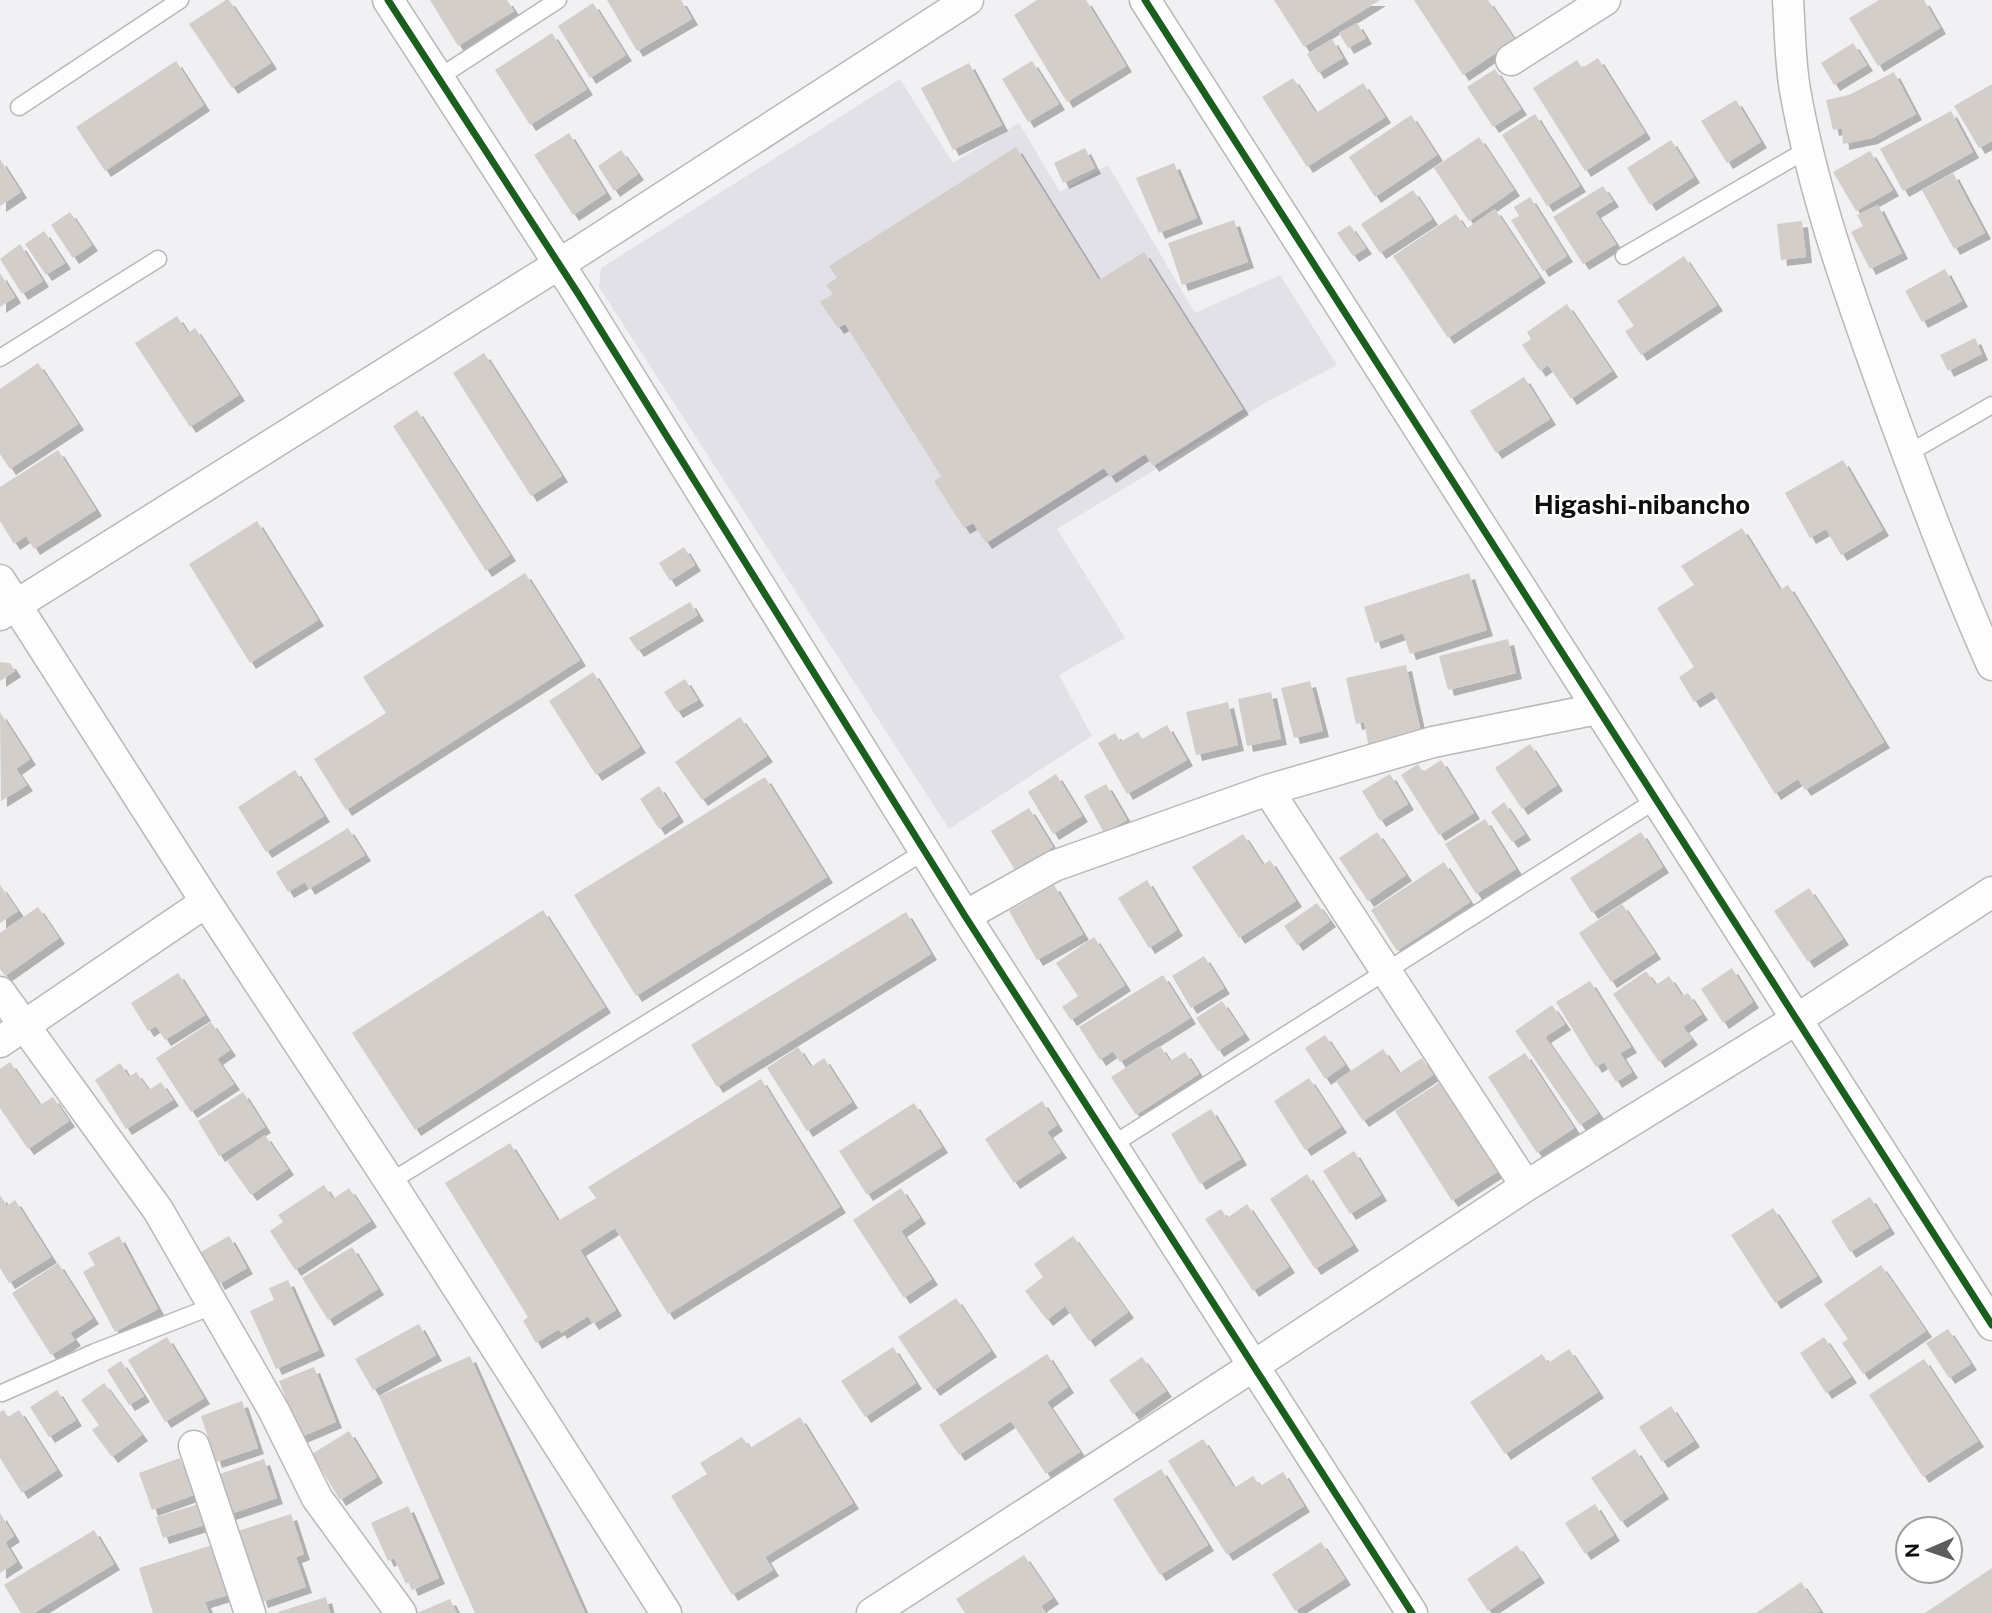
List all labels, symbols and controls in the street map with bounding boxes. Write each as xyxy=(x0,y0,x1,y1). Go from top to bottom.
district label: Higashi-nibancho xyxy=(1534,489,1750,520)
north arrow xyxy=(1894,1515,1964,1585)
text: N xyxy=(1901,1543,1923,1558)

